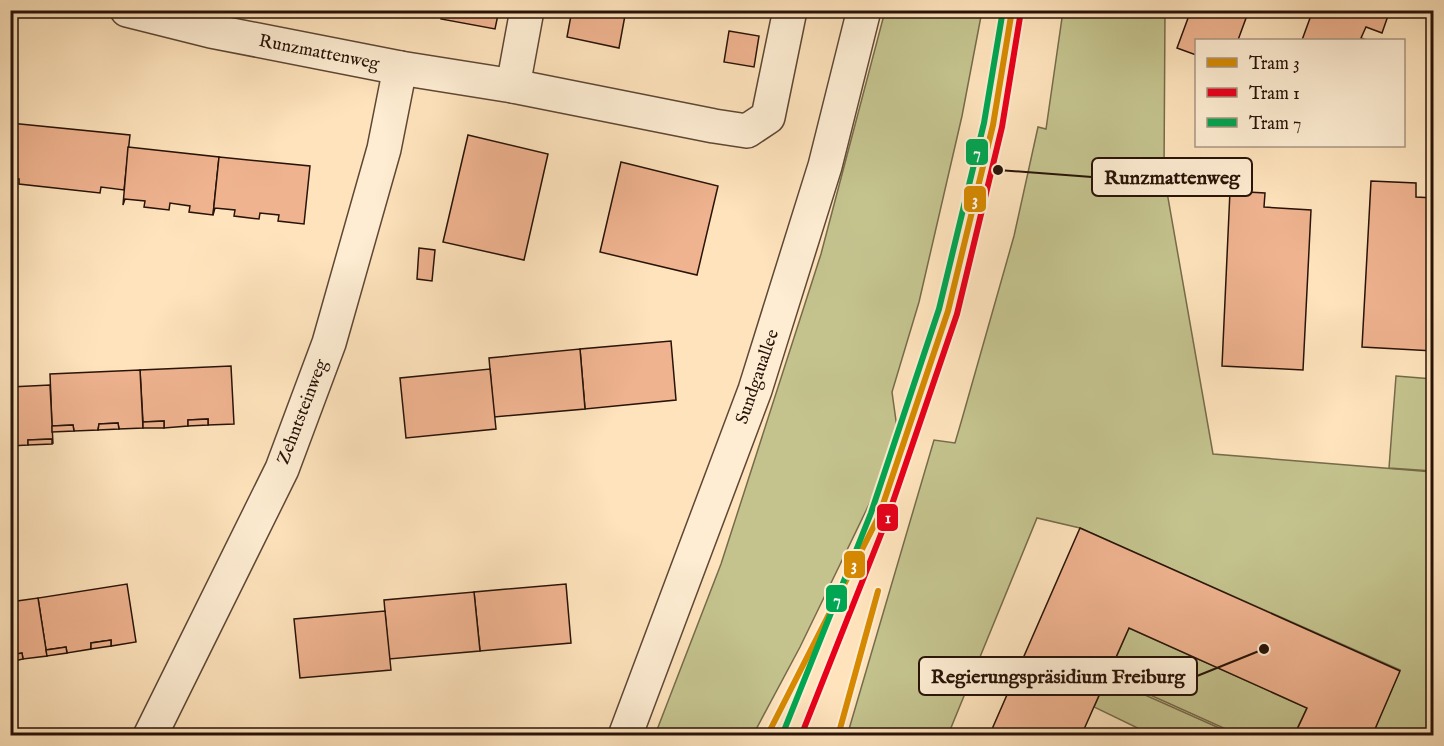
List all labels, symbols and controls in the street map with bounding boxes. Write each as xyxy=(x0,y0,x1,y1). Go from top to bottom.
street label: Runzmattenweg xyxy=(257,30,381,76)
legend xyxy=(1195,39,1405,147)
text: Tram 3 xyxy=(1249,53,1300,76)
text: Tram 1 xyxy=(1249,83,1300,106)
text: Tram 7 xyxy=(1249,113,1301,136)
line badge: 7 xyxy=(965,138,989,166)
text: 7 xyxy=(973,144,981,164)
callout: Runzmattenweg xyxy=(1092,158,1252,196)
text: Runzmattenweg xyxy=(1104,166,1241,191)
line badge: 3 xyxy=(963,185,987,213)
text: 3 xyxy=(972,191,978,211)
street label: Sundgauallee xyxy=(731,327,785,427)
street label: Zehntsteinweg xyxy=(272,356,334,468)
line badge: 1 xyxy=(876,503,899,532)
text: 1 xyxy=(885,509,891,529)
line badge: 3 xyxy=(843,550,866,579)
text: 3 xyxy=(851,556,857,576)
line badge: 7 xyxy=(825,584,848,613)
text: 7 xyxy=(833,591,841,611)
callout: Regierungspräsidium Freiburg xyxy=(919,657,1197,695)
text: Regierungspräsidium Freiburg xyxy=(931,665,1186,690)

